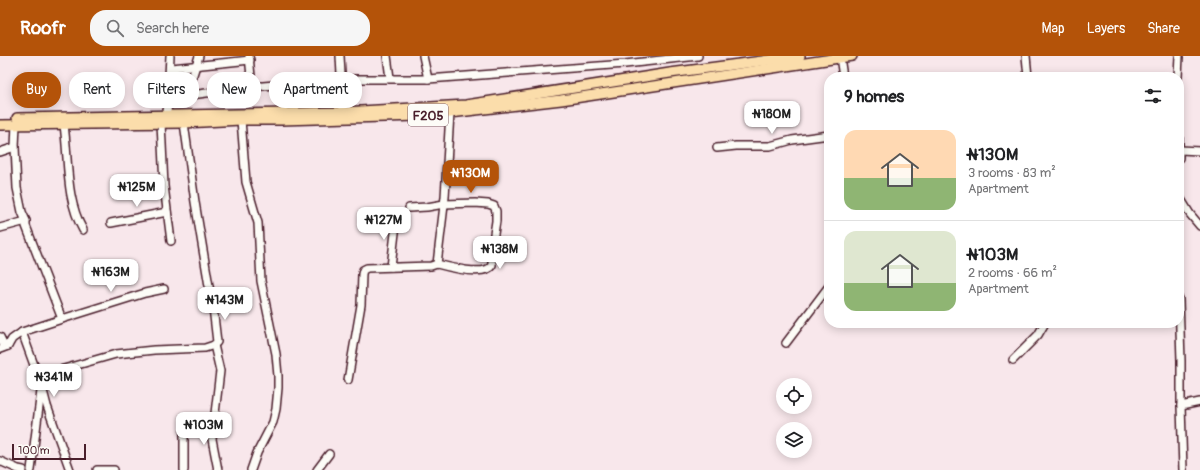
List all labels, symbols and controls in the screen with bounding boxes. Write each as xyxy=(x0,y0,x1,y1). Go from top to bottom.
search box xyxy=(90,10,370,46)
text: Roofr xyxy=(20,16,66,40)
icon: search xyxy=(104,17,126,39)
text: Search here xyxy=(136,19,209,38)
text: Map xyxy=(1042,20,1065,37)
text: Layers xyxy=(1087,20,1125,37)
text: Share xyxy=(1147,20,1180,37)
chip: Buy xyxy=(12,72,61,108)
chip: Rent xyxy=(69,72,125,108)
chip: Filters xyxy=(133,72,199,108)
chip: New xyxy=(207,72,261,108)
chip: Apartment xyxy=(269,72,362,108)
icon: filters xyxy=(1142,85,1164,107)
text: 9 homes xyxy=(844,86,904,107)
pin: ₦180M xyxy=(744,101,800,135)
road number: F205 xyxy=(408,104,448,126)
text: ₦180M xyxy=(753,106,791,122)
text: ₦130M xyxy=(968,144,1018,165)
icon: home xyxy=(876,146,924,194)
pin: ₦130M xyxy=(443,160,499,194)
text: ₦130M xyxy=(452,165,490,181)
text: 3 rooms · 83 m² xyxy=(968,165,1056,181)
pin: ₦125M xyxy=(109,174,165,208)
text: ₦125M xyxy=(119,179,155,195)
text: Apartment xyxy=(968,181,1029,197)
pin: ₦127M xyxy=(356,207,412,241)
text: ₦127M xyxy=(366,212,402,228)
pin: ₦138M xyxy=(472,236,528,270)
text: ₦138M xyxy=(482,241,518,257)
text: ₦103M xyxy=(968,244,1018,265)
icon: home xyxy=(876,247,924,295)
pin: ₦163M xyxy=(83,259,139,293)
text: ₦163M xyxy=(92,264,130,280)
text: 2 rooms · 66 m² xyxy=(968,265,1057,281)
text: Apartment xyxy=(968,281,1029,297)
pin: ₦143M xyxy=(197,287,253,321)
text: ₦143M xyxy=(206,292,244,308)
pin: ₦341M xyxy=(26,364,82,398)
text: ₦341M xyxy=(35,369,73,385)
map controls xyxy=(776,378,812,458)
button: locate xyxy=(776,378,812,414)
pin: ₦103M xyxy=(176,412,232,446)
text: ₦103M xyxy=(185,417,223,433)
button: layers xyxy=(776,422,812,458)
scale bar xyxy=(12,442,86,461)
text: 100 m xyxy=(18,444,49,457)

